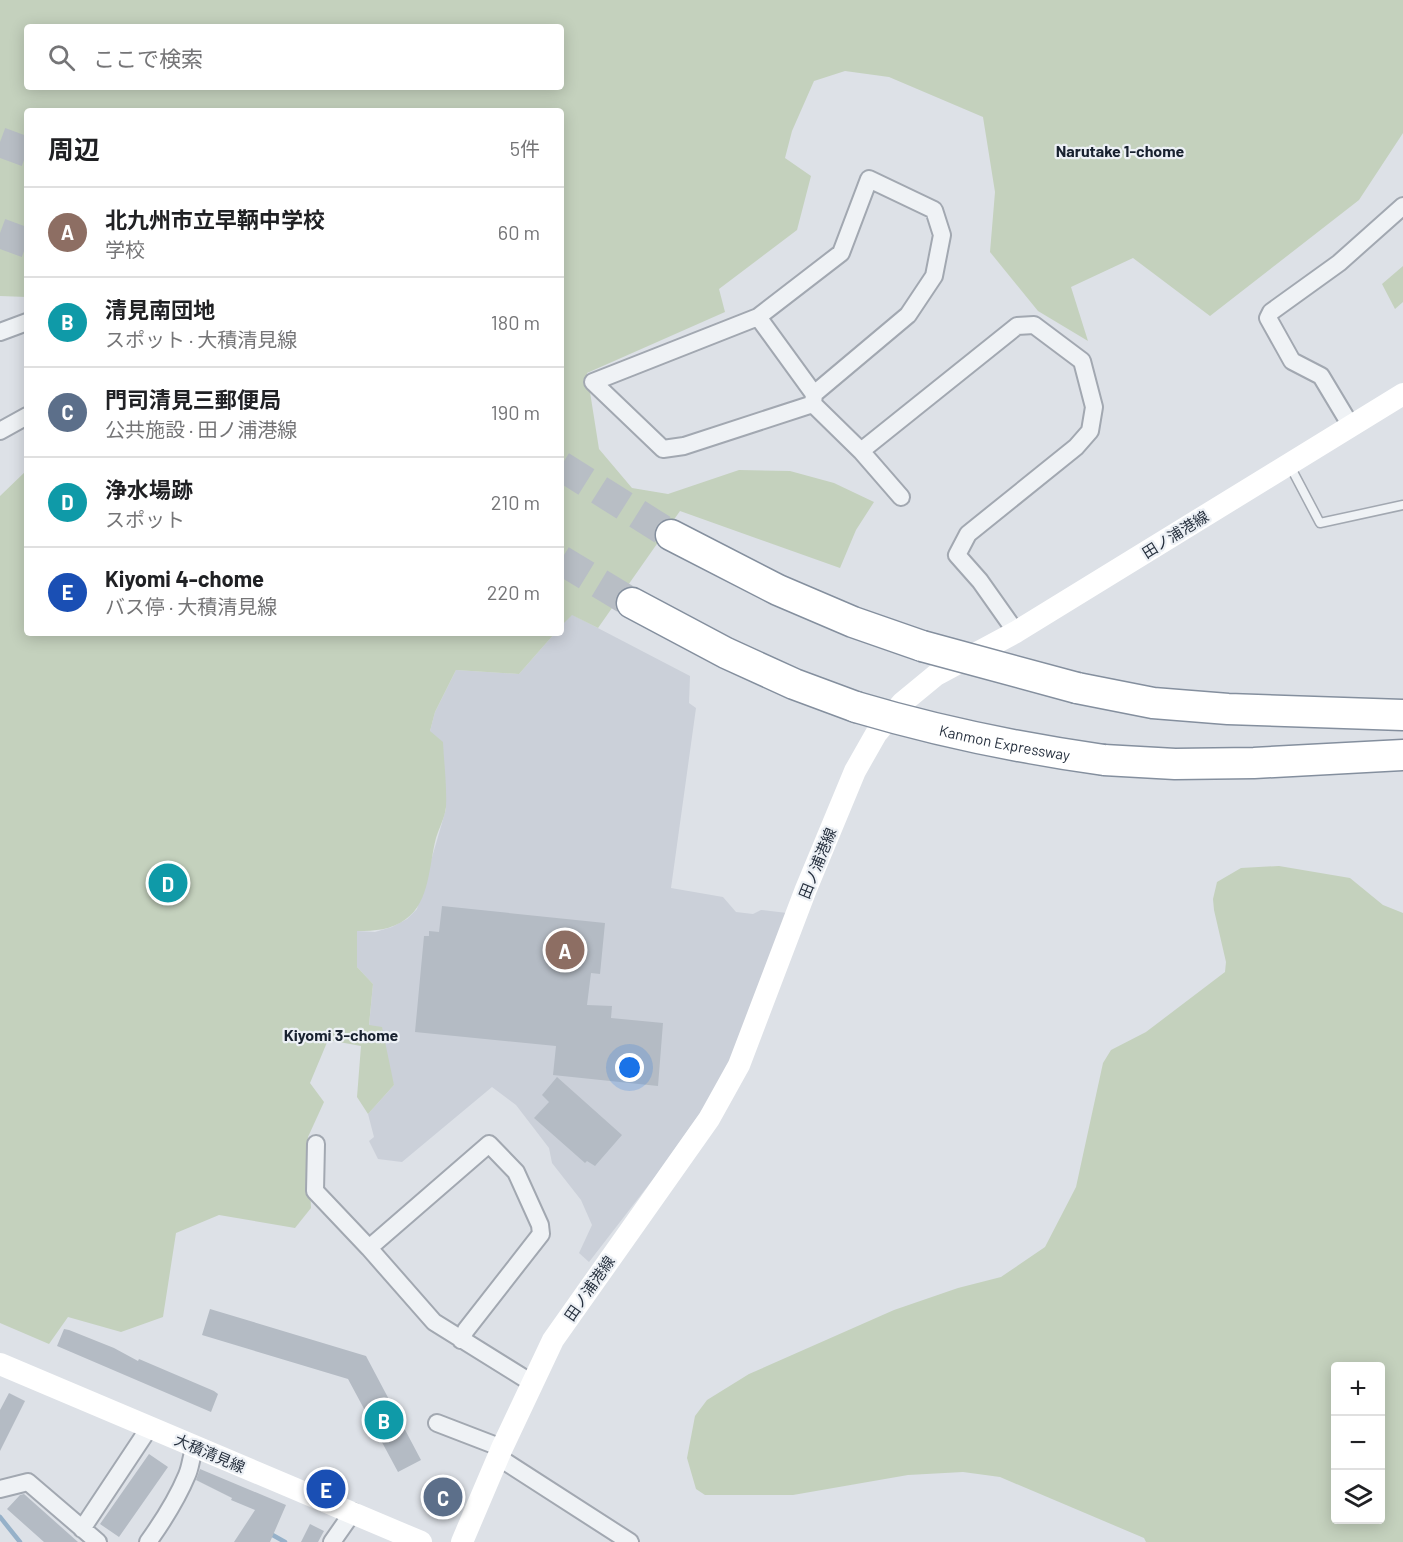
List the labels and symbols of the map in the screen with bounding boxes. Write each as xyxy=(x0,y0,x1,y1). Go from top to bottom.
district label: Narutake 1-chome xyxy=(1056,141,1185,160)
street label: 田ノ浦港線 xyxy=(1138,506,1212,562)
street label: Kanmon Expressway xyxy=(937,721,1071,764)
street label: 田ノ浦港線 xyxy=(795,825,839,901)
pin: D xyxy=(148,860,188,906)
pin: A xyxy=(546,928,584,972)
district label: Kiyomi 3-chome xyxy=(284,1025,399,1044)
your location xyxy=(615,1053,644,1082)
street label: 田ノ浦港線 xyxy=(560,1252,618,1324)
pin: B xyxy=(364,1398,404,1442)
street label: 大積清見線 xyxy=(172,1430,248,1476)
pin: E xyxy=(306,1466,346,1512)
pin: C xyxy=(424,1474,462,1520)

